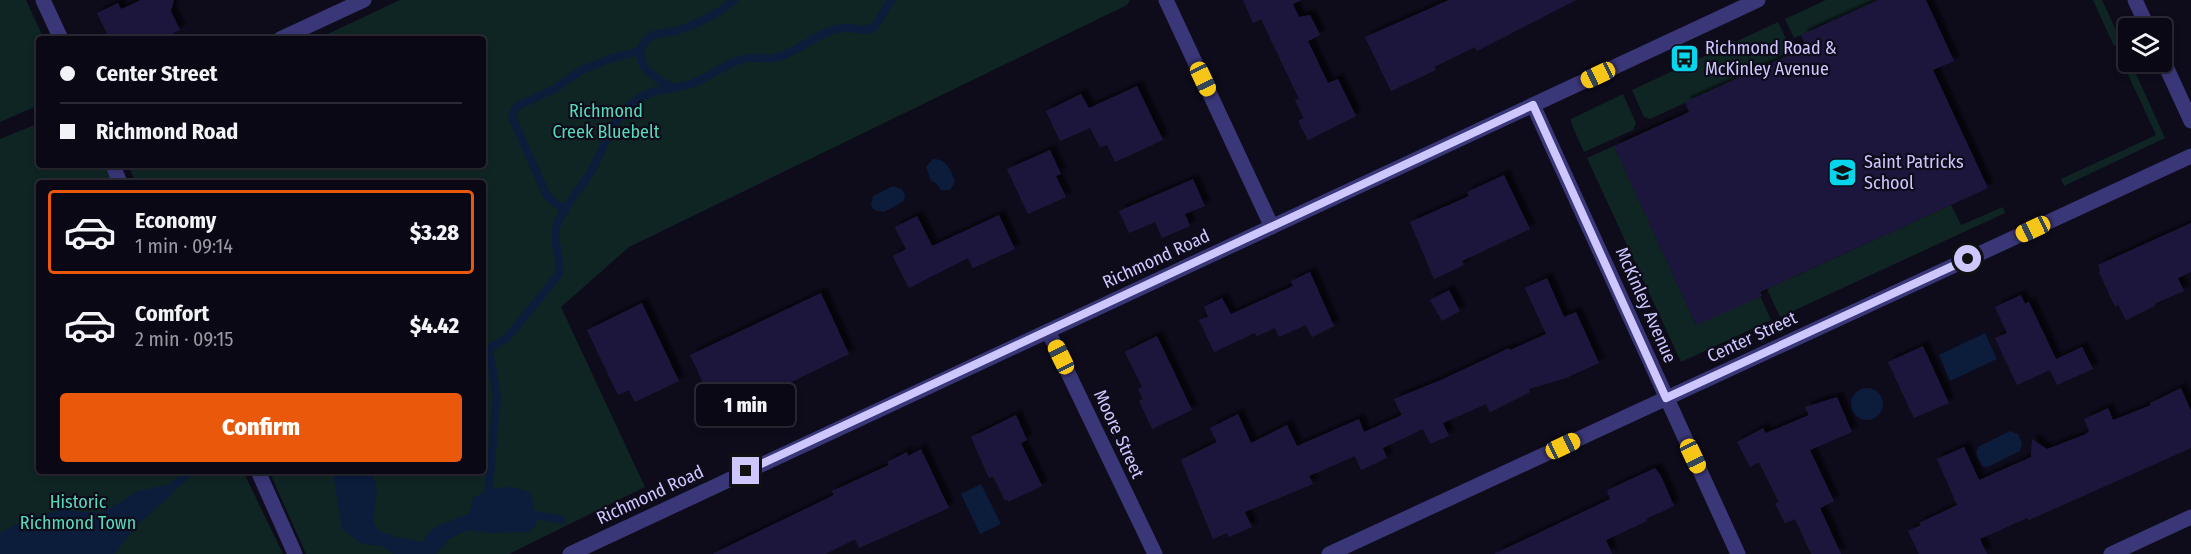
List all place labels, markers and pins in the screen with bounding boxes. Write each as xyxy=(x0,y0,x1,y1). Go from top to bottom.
place label: Richmond Road & McKinley Avenue xyxy=(1705,37,1837,80)
bus stop icon: Richmond Road & McKinley Avenue xyxy=(1668,42,1700,74)
place label: Saint Patricks School xyxy=(1864,151,1964,194)
school or university icon: Saint Patricks School xyxy=(1827,156,1859,188)

